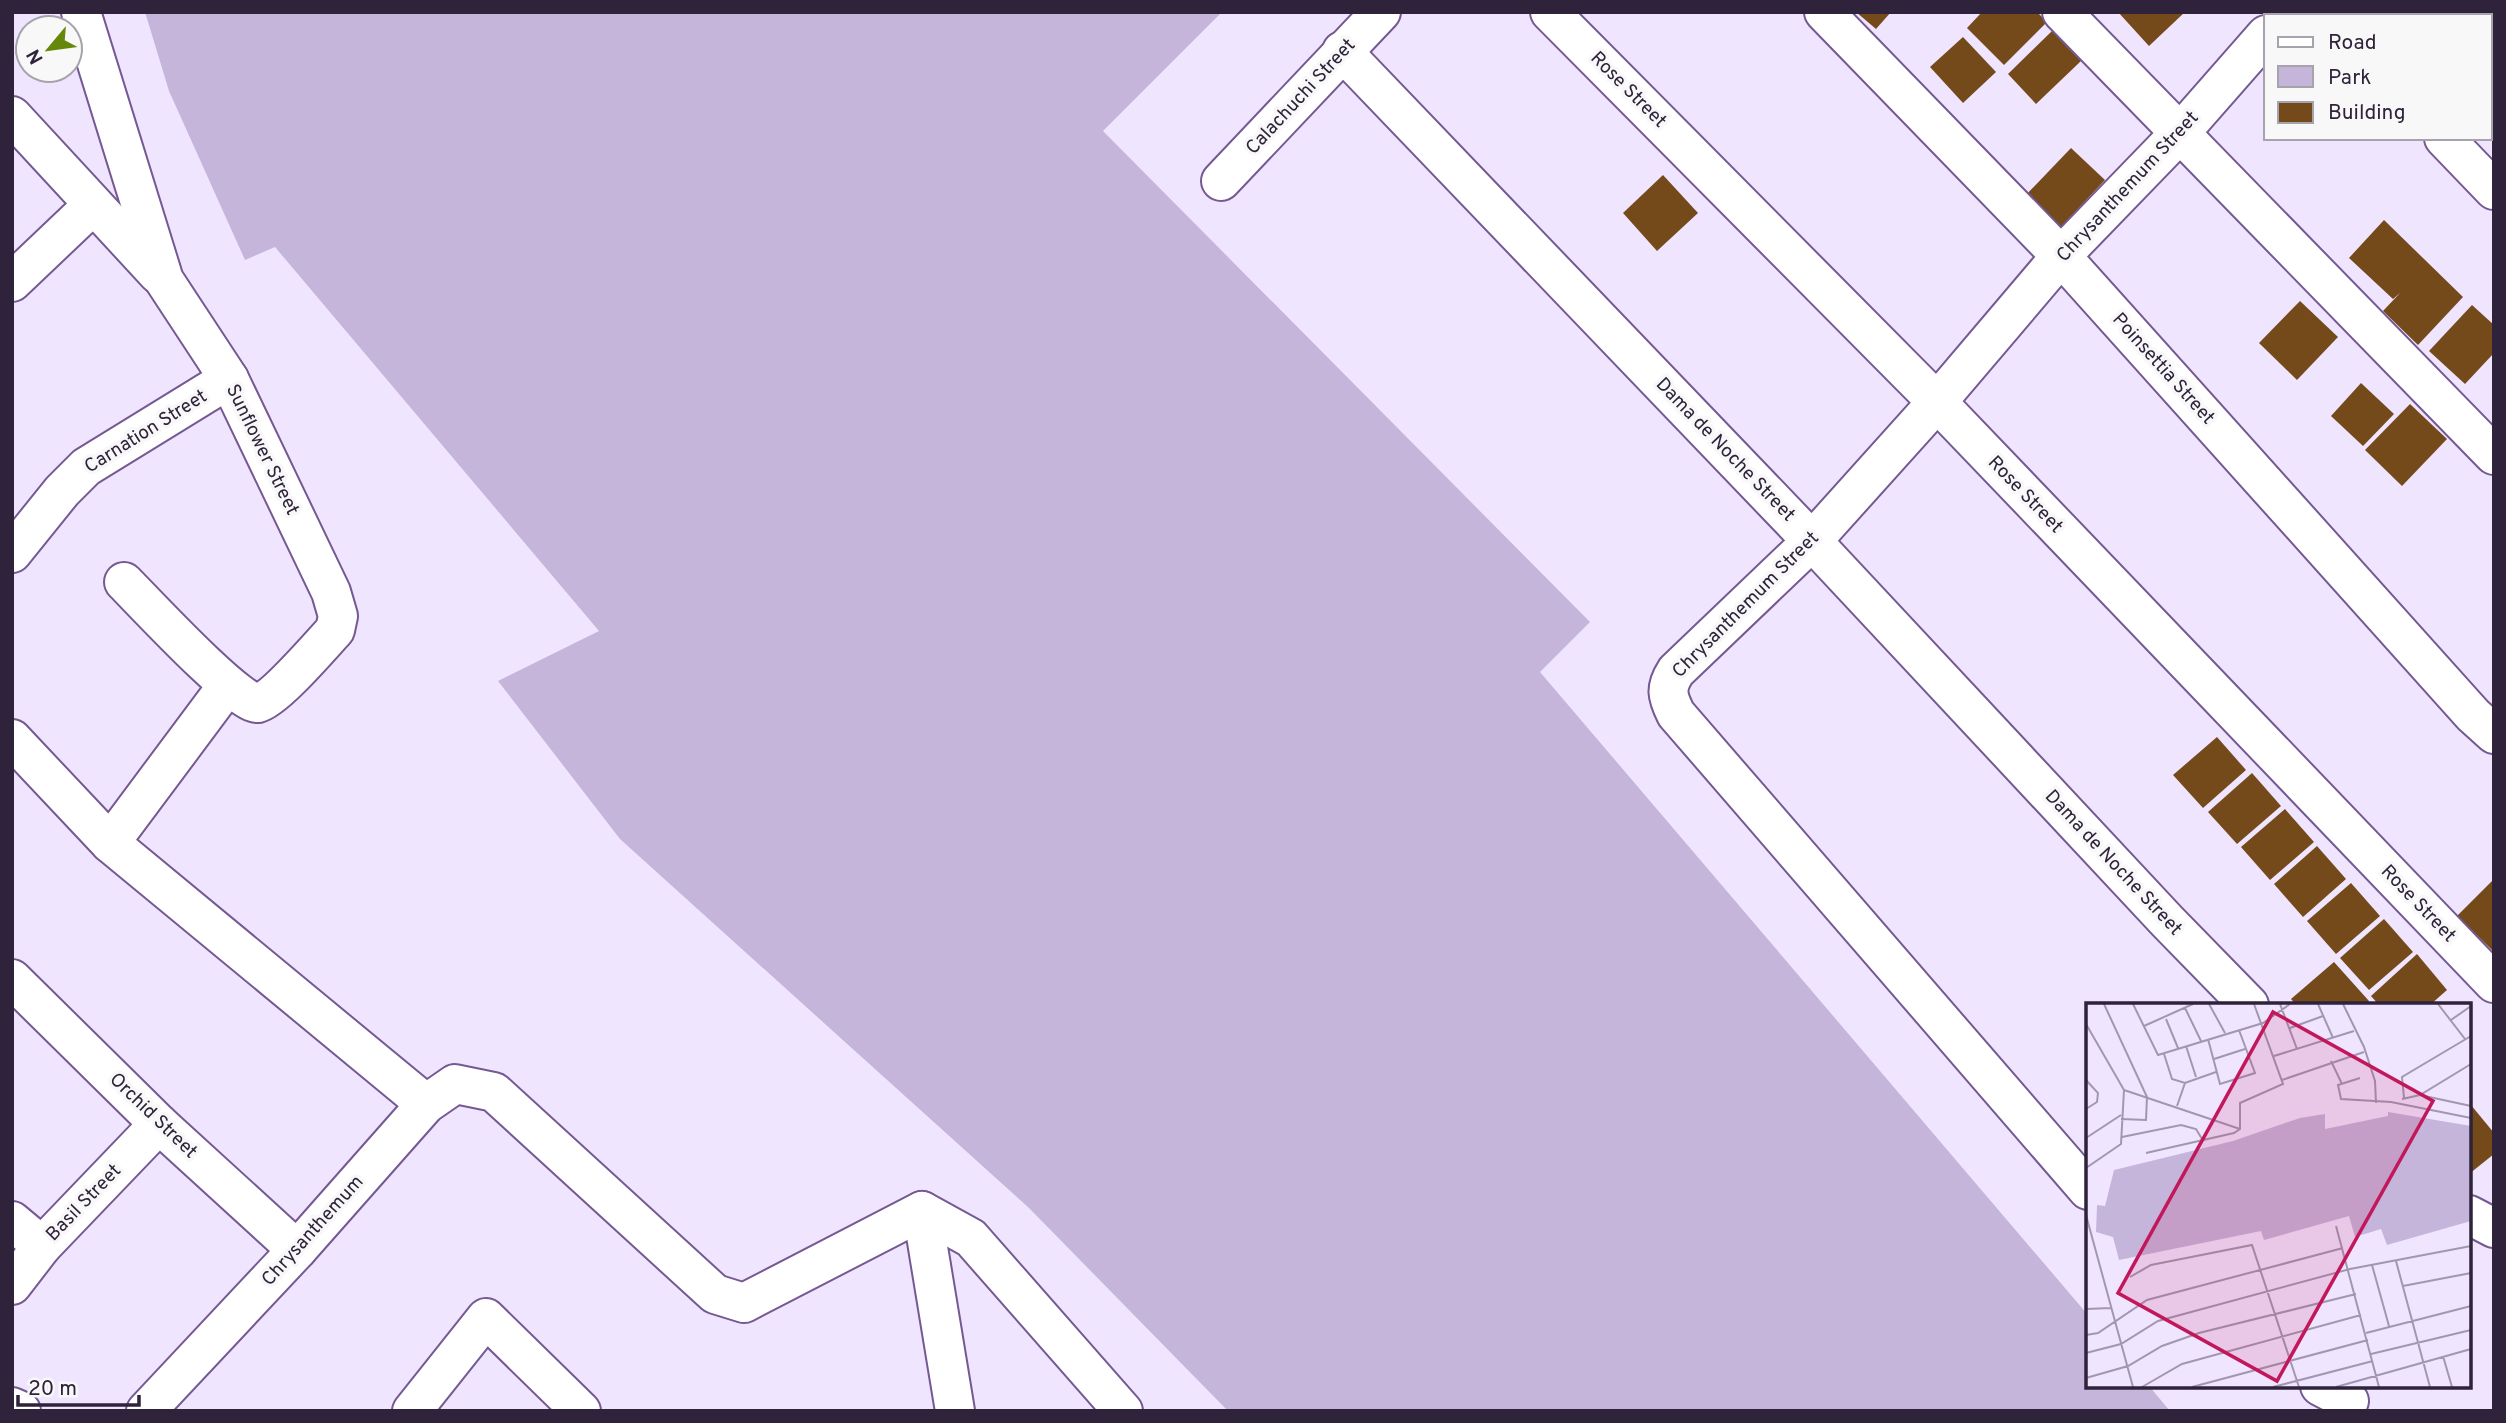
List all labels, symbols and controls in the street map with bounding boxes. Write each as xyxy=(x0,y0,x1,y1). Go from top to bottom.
north arrow xyxy=(14,14,84,84)
legend xyxy=(2264,14,2492,140)
text: Road xyxy=(2328,30,2377,57)
street label: Calachuchi Street xyxy=(1241,34,1361,160)
text: N xyxy=(22,44,50,68)
street label: Rose Street xyxy=(1585,47,1671,133)
text: Park xyxy=(2328,65,2371,92)
text: Building xyxy=(2328,100,2406,127)
street label: Chrysanthemum Street xyxy=(2052,106,2204,268)
street label: Poinsettia Street xyxy=(2107,308,2219,430)
street label: Dama de Noche Street xyxy=(1650,373,1800,527)
street label: Sunflower Street xyxy=(220,381,304,519)
street label: Carnation Street xyxy=(80,385,212,479)
street label: Rose Street xyxy=(1982,451,2068,539)
street label: Chrysanthemum Street xyxy=(1668,527,1824,683)
street label: Dama de Noche Street xyxy=(2039,785,2187,941)
street label: Rose Street xyxy=(2375,860,2461,948)
inset map xyxy=(2086,1003,2471,1388)
street label: Orchid Street xyxy=(104,1068,202,1164)
street label: Basil Street xyxy=(41,1159,127,1247)
street label: Chrysanthemum xyxy=(257,1171,369,1291)
scale bar xyxy=(18,1364,138,1408)
text: 20 m xyxy=(28,1376,77,1403)

